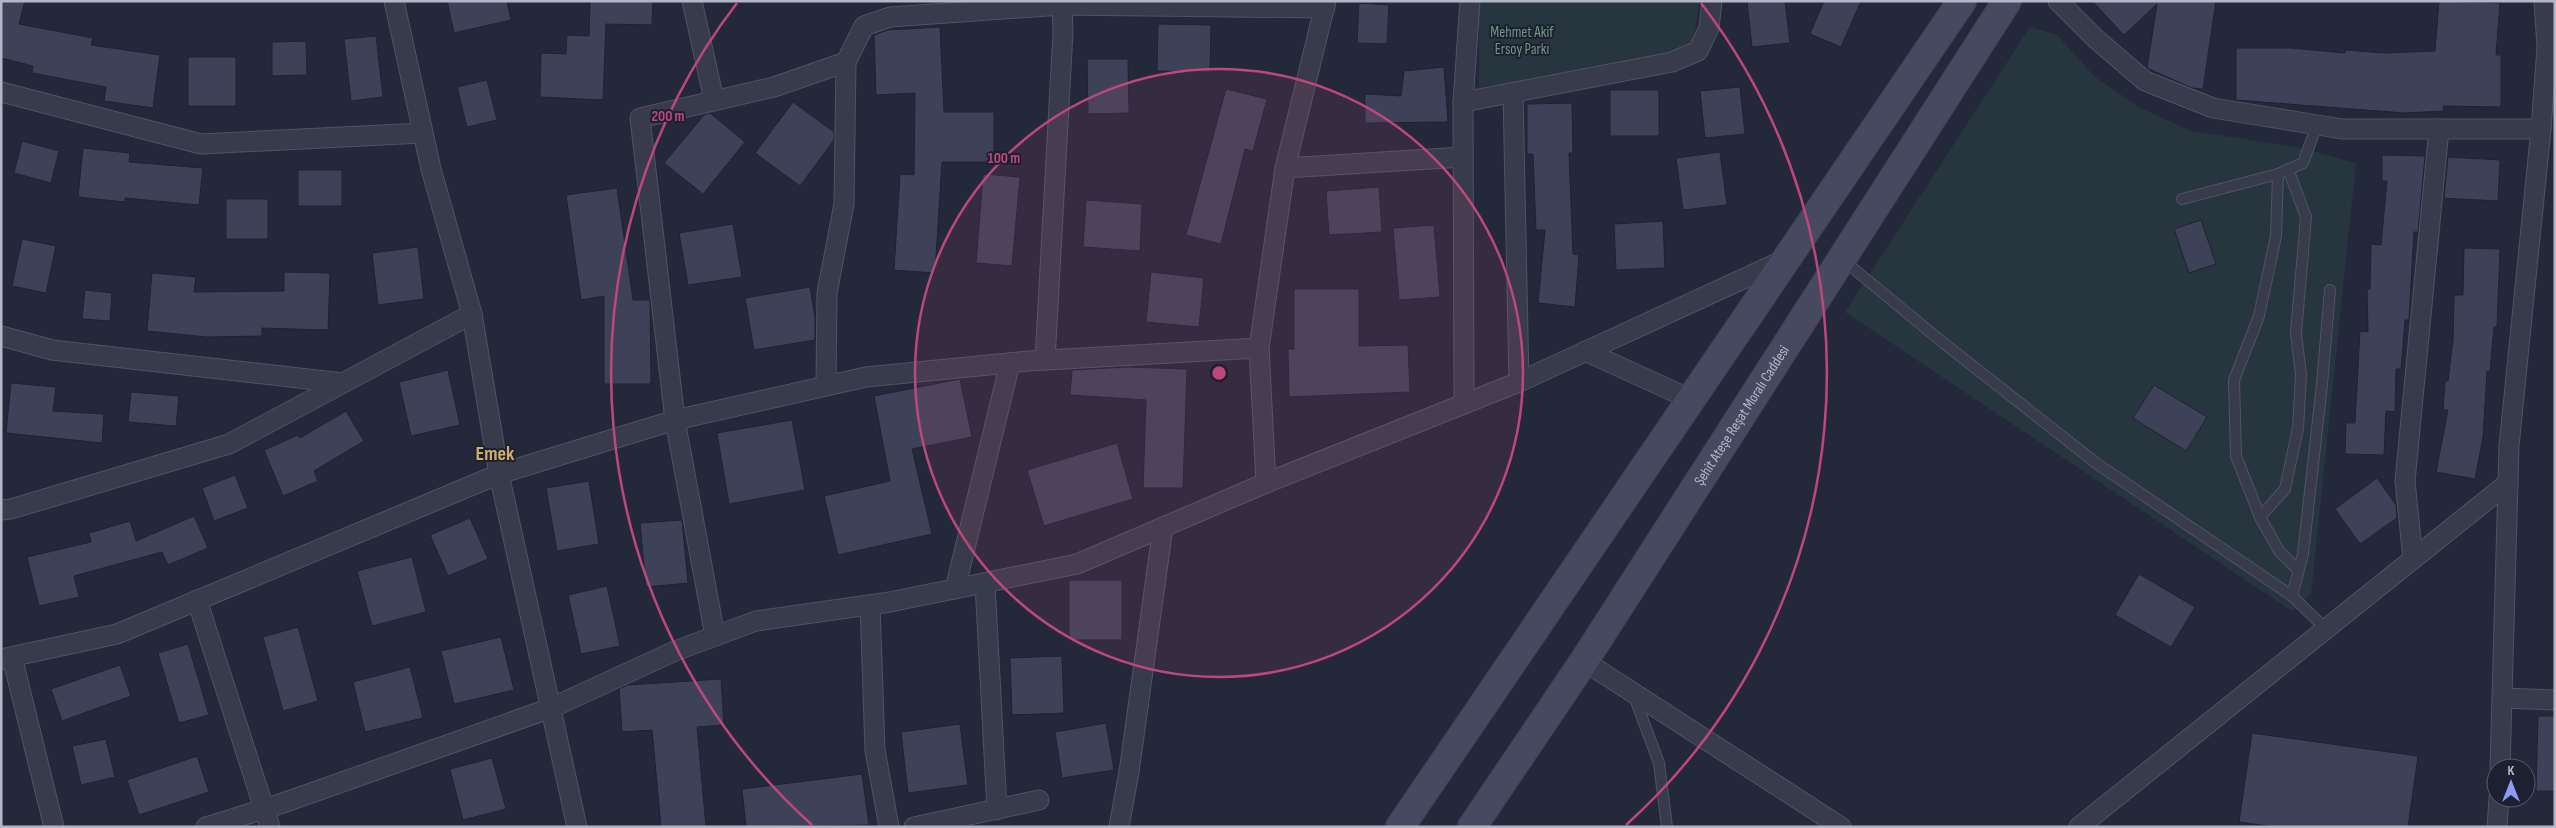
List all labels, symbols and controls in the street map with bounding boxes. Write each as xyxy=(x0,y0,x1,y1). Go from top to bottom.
park label: Mehmet Akif Ersoy Parkı xyxy=(1490,23,1554,59)
text: 200 m xyxy=(651,107,685,126)
text: 100 m xyxy=(988,149,1020,168)
street label: Şehit Ateşe Reşat Moralı Caddesi xyxy=(1689,342,1793,489)
centre of rings xyxy=(1210,364,1228,382)
district label: Emek xyxy=(476,442,515,466)
north arrow xyxy=(2486,758,2536,808)
text: K xyxy=(2508,762,2515,779)

